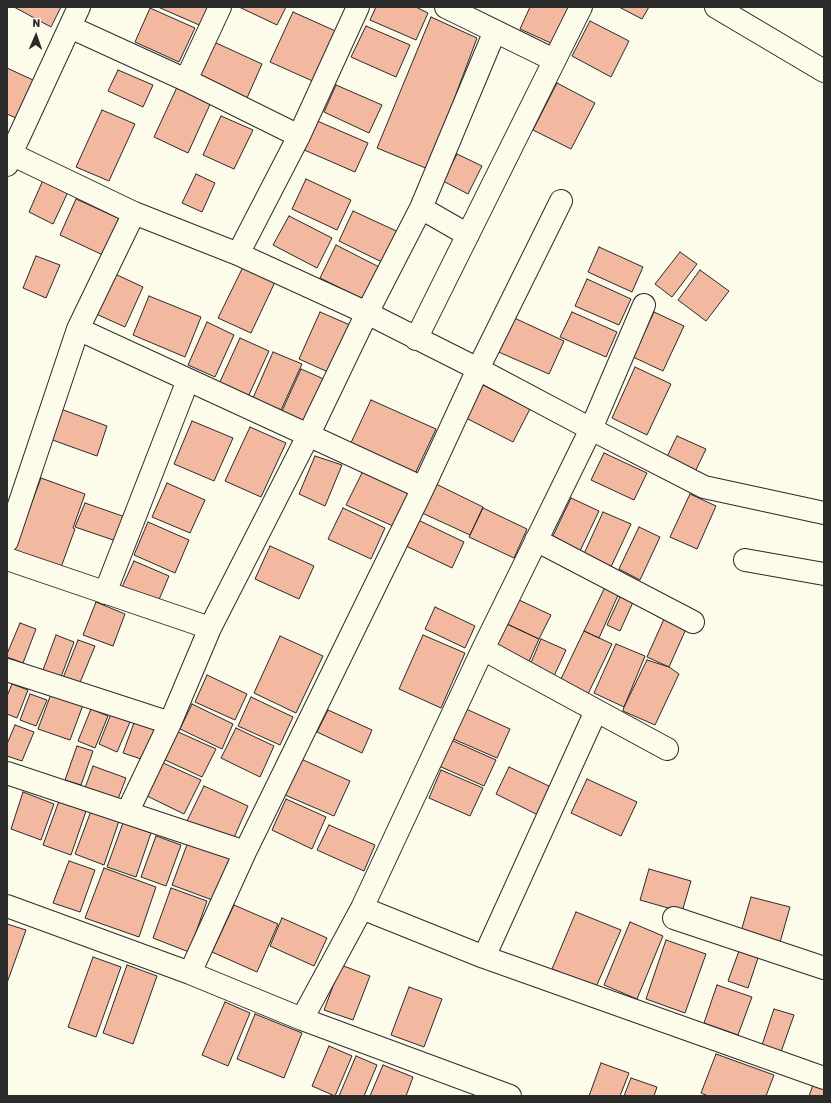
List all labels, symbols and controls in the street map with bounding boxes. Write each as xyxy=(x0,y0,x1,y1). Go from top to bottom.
north arrow xyxy=(16,16,56,56)
text: N xyxy=(32,17,41,30)

